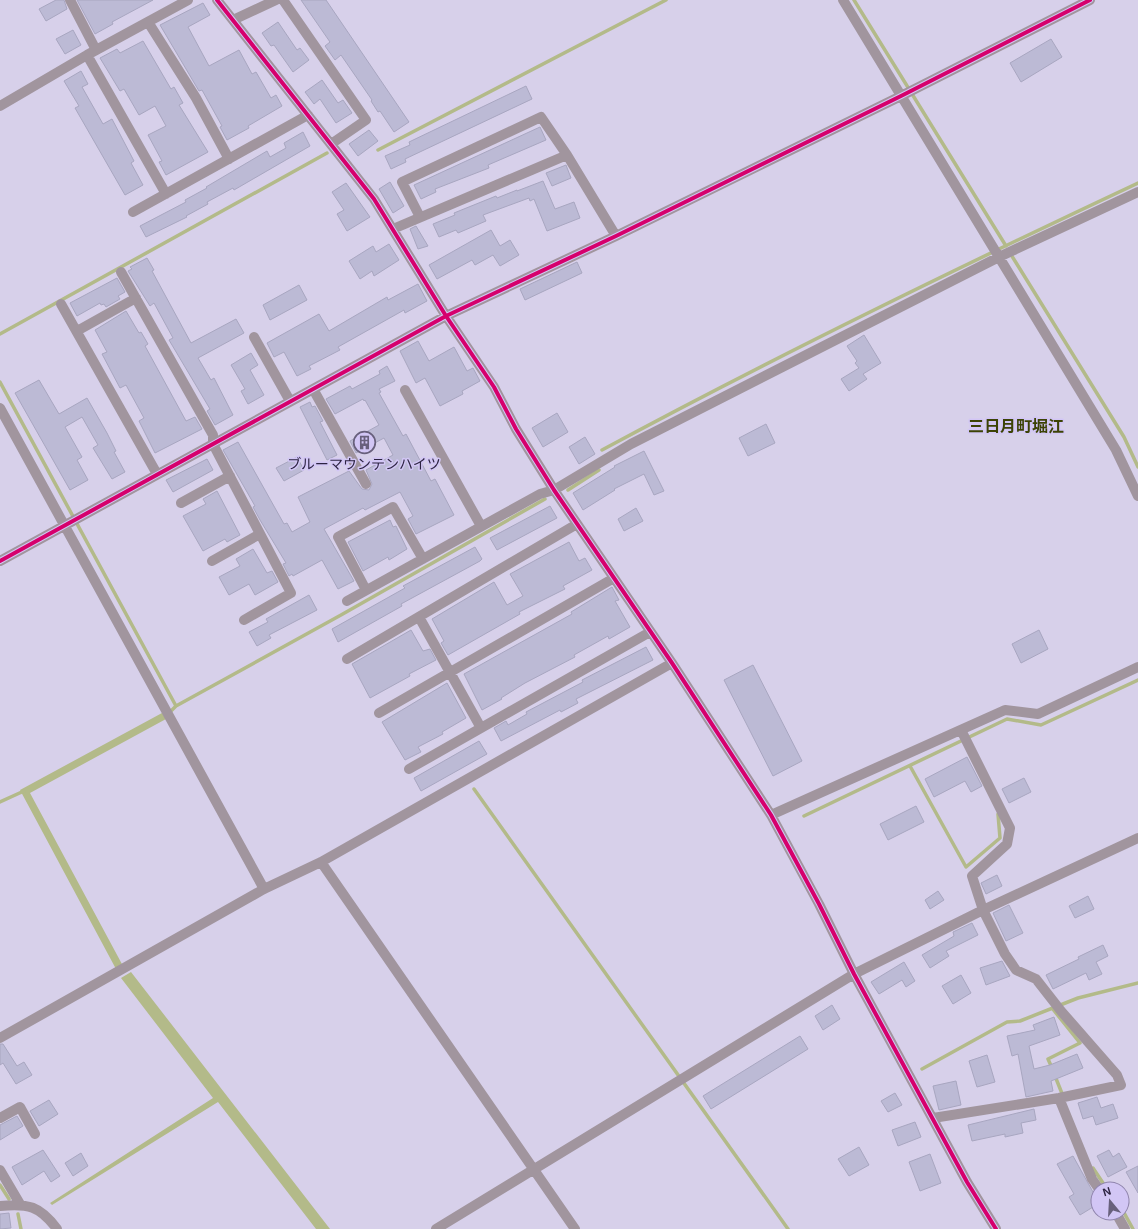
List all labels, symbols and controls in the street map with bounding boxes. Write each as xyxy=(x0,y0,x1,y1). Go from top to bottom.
district label: 三日月町堀江 xyxy=(968,418,1064,435)
building icon: ブルーマウンテンハイツ xyxy=(351,429,377,455)
place label: ブルーマウンテンハイツ xyxy=(287,456,441,472)
north arrow xyxy=(1090,1181,1130,1221)
text: N xyxy=(1101,1185,1113,1198)

